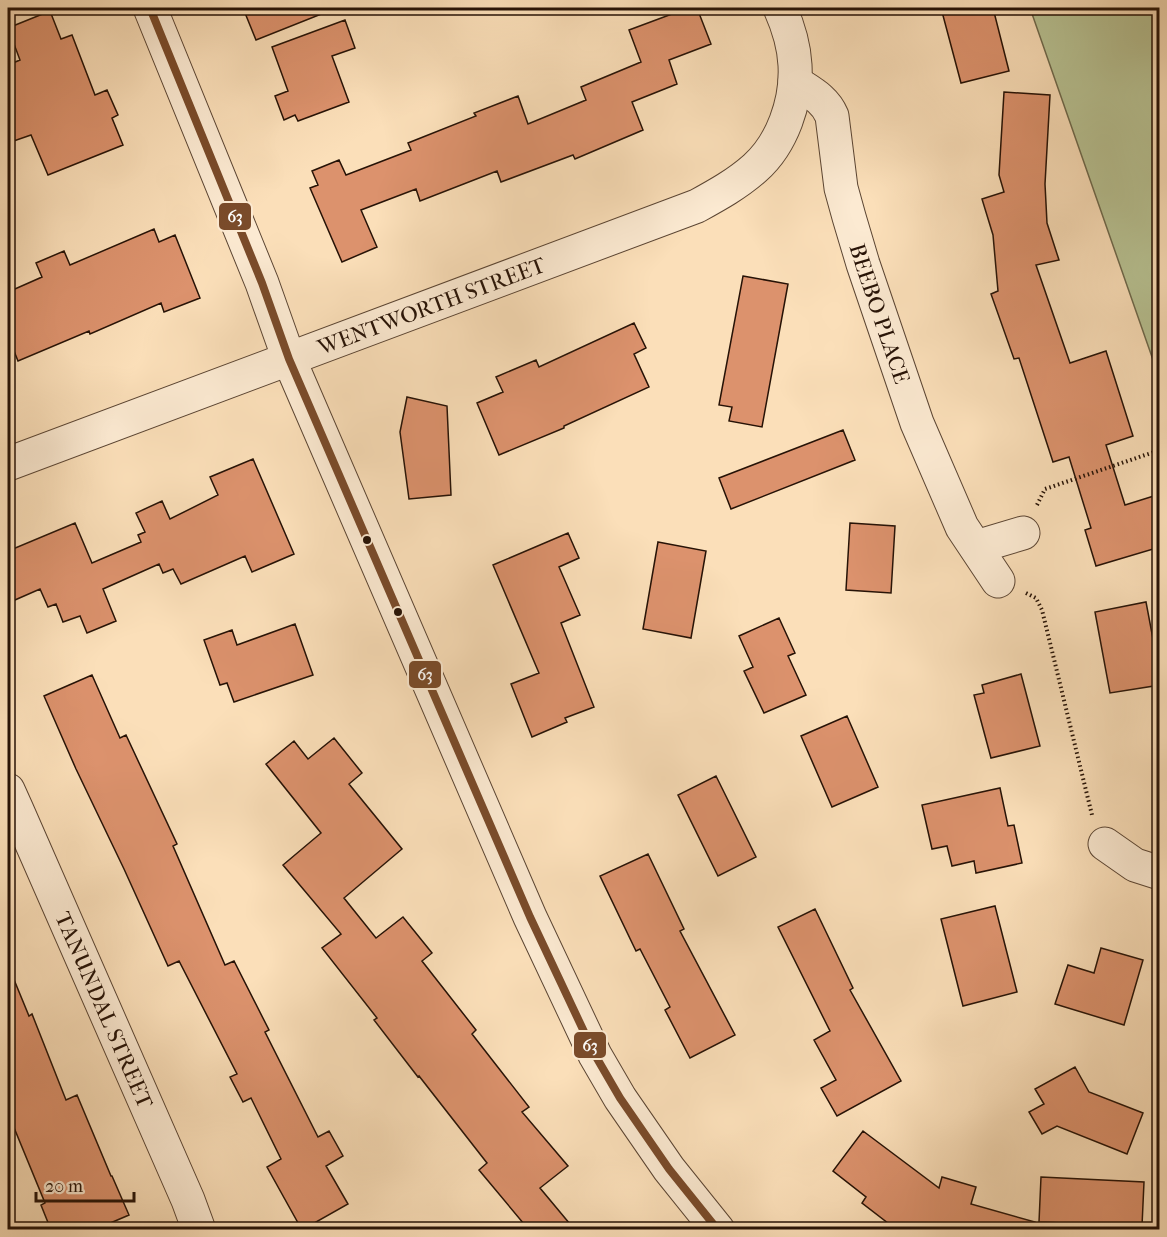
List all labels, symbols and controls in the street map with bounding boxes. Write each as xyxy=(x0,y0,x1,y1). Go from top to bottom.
line badge: 63 xyxy=(218,202,252,231)
text: 63 xyxy=(227,207,243,227)
street label: BEEBO PLACE xyxy=(844,240,915,387)
street label: WENTWORTH STREET xyxy=(313,252,550,361)
unlabelled marker xyxy=(361,534,373,546)
unlabelled marker xyxy=(392,606,404,618)
line badge: 63 xyxy=(408,660,442,689)
text: 63 xyxy=(417,665,433,685)
street label: TANUNDAL STREET xyxy=(49,908,158,1113)
line badge: 63 xyxy=(573,1031,607,1059)
text: 63 xyxy=(582,1036,598,1056)
scale bar xyxy=(36,1165,134,1203)
text: 20 m xyxy=(45,1176,83,1197)

